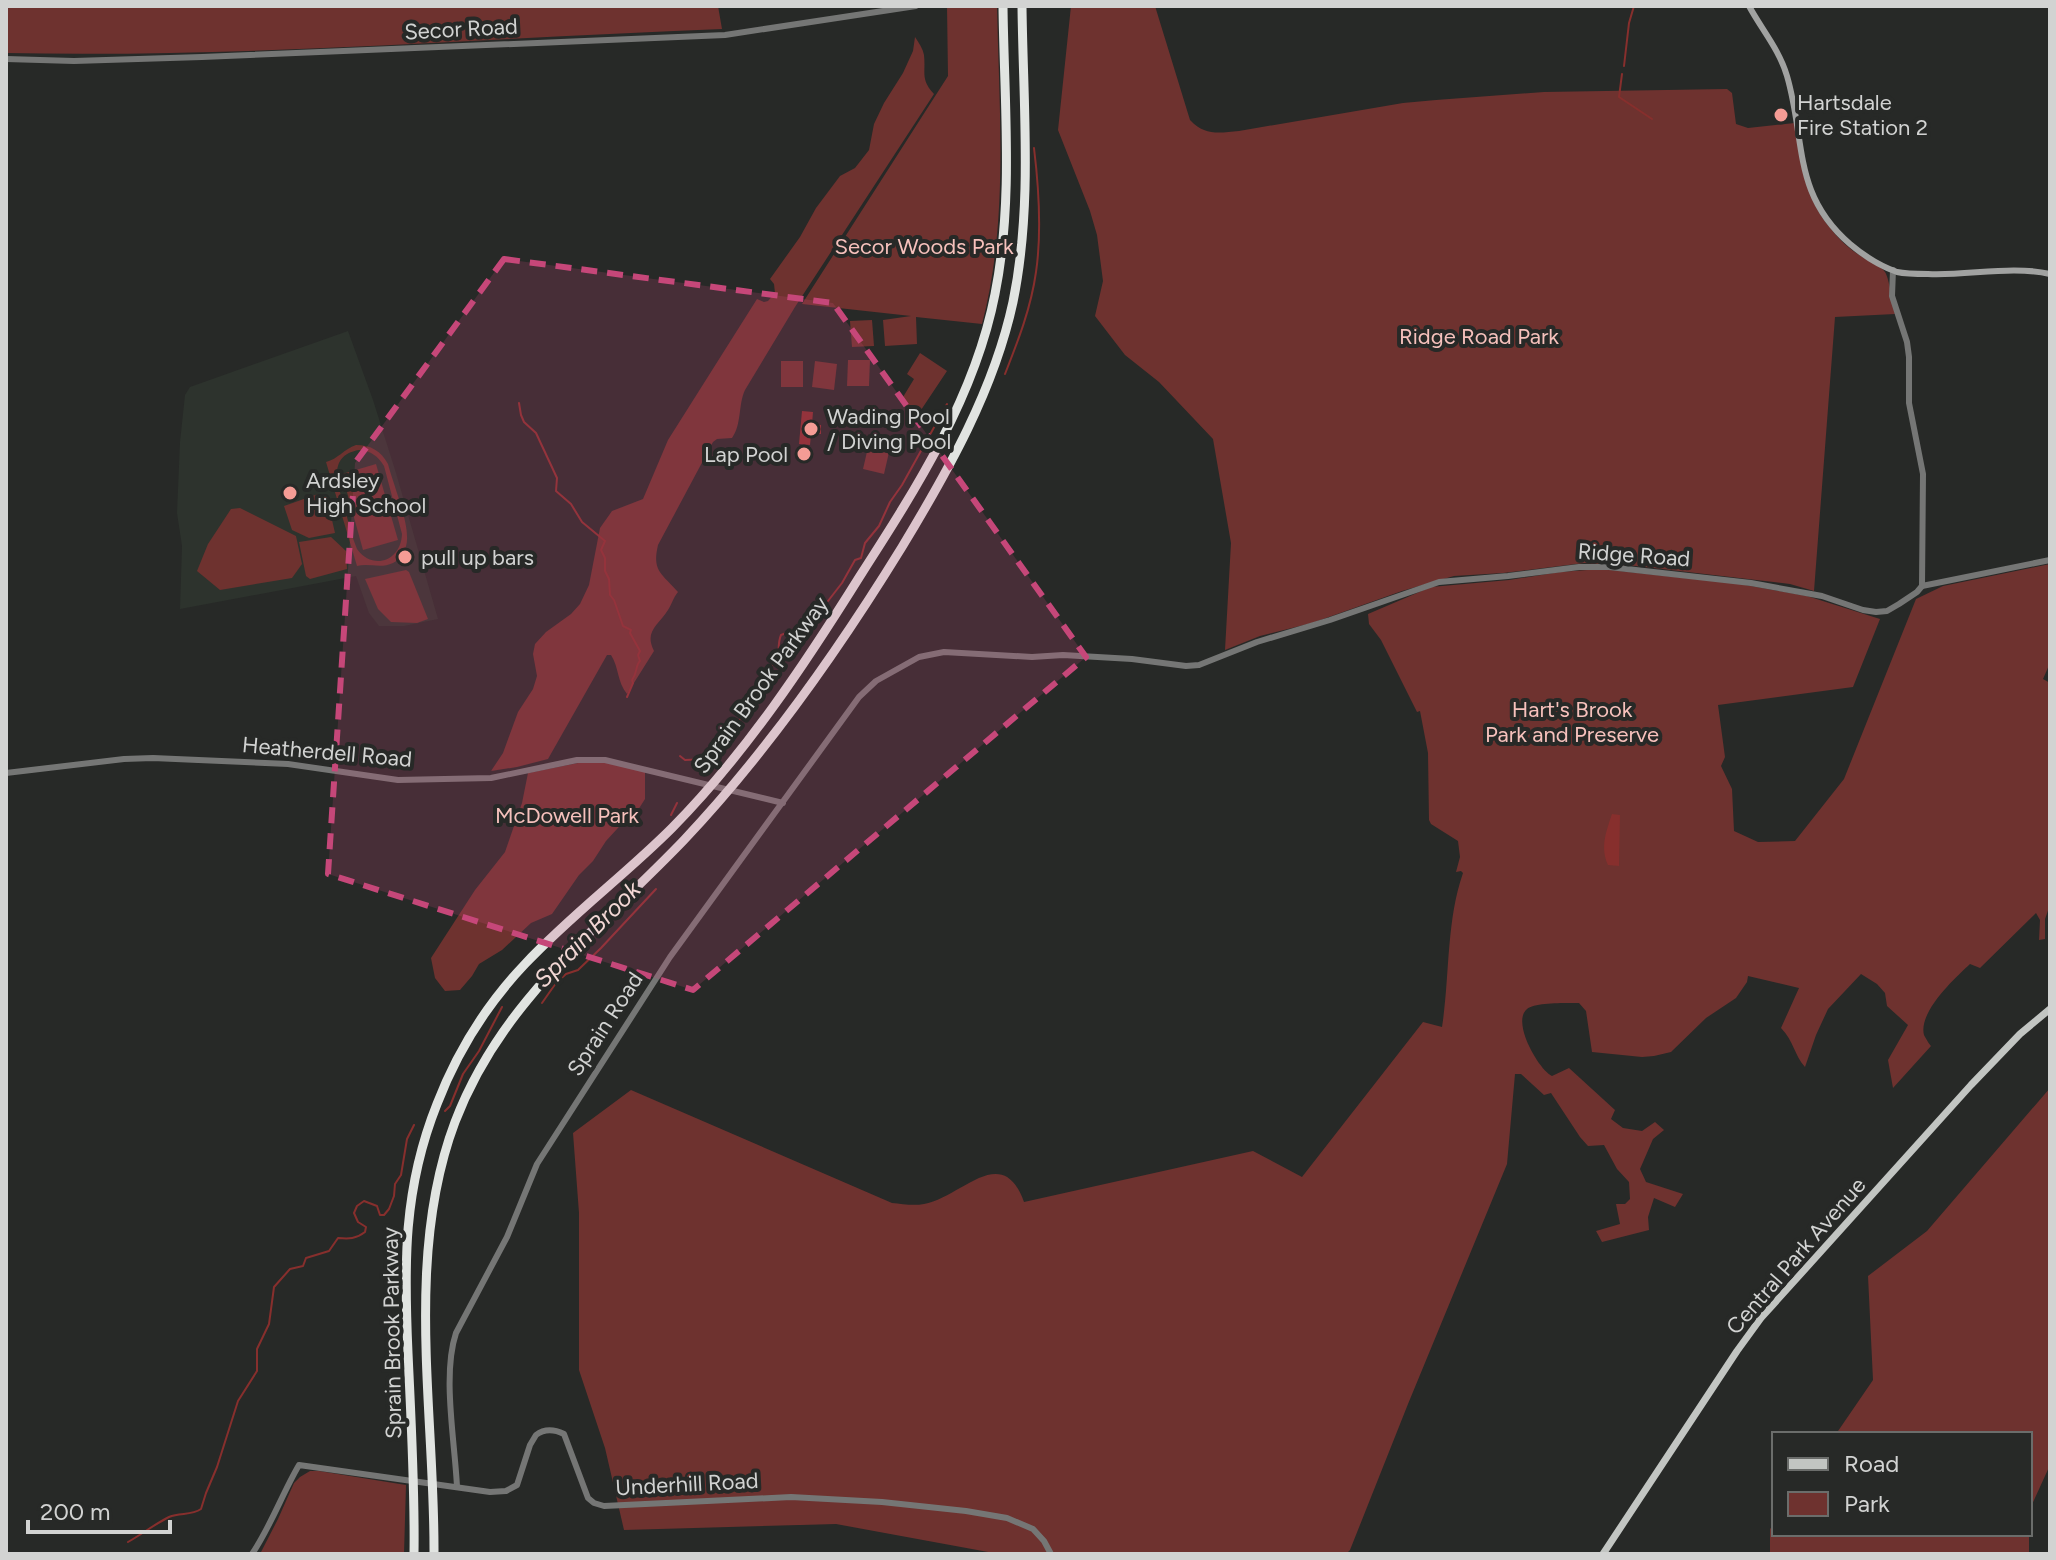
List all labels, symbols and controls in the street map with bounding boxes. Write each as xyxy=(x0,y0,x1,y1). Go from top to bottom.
street label: Secor Road xyxy=(404,13,518,45)
place label: Hartsdale Fire Station 2 xyxy=(1797,89,1928,141)
marker: Hartsdale Fire Station 2 xyxy=(1772,106,1790,124)
park label: Secor Woods Park xyxy=(834,233,1014,260)
park label: Ridge Road Park xyxy=(1399,323,1559,350)
place label: Wading Pool / Diving Pool xyxy=(827,403,951,455)
marker: Wading Pool / Diving Pool xyxy=(802,420,820,438)
place label: Lap Pool xyxy=(704,441,788,468)
marker: Lap Pool xyxy=(795,445,813,463)
place label: Ardsley High School xyxy=(306,467,426,519)
marker: Ardsley High School xyxy=(281,484,299,502)
street label: Ridge Road xyxy=(1577,538,1691,572)
place label: pull up bars xyxy=(421,544,534,571)
marker: pull up bars xyxy=(396,548,414,566)
street label: Sprain Brook Parkway xyxy=(688,591,834,779)
park label: Hart's Brook Park and Preserve xyxy=(1485,696,1659,748)
street label: Heatherdell Road xyxy=(241,731,413,773)
park label: McDowell Park xyxy=(495,802,639,829)
water label: Sprain Brook xyxy=(528,874,647,993)
street label: Sprain Road xyxy=(561,967,649,1081)
street label: Central Park Avenue xyxy=(1721,1172,1871,1340)
street label: Sprain Brook Parkway xyxy=(377,1226,407,1439)
legend xyxy=(1772,1432,2032,1536)
text: Road xyxy=(1844,1449,1899,1478)
street label: Underhill Road xyxy=(615,1467,759,1501)
scale bar xyxy=(28,1484,170,1534)
text: Park xyxy=(1844,1489,1890,1518)
text: 200 m xyxy=(40,1497,111,1526)

